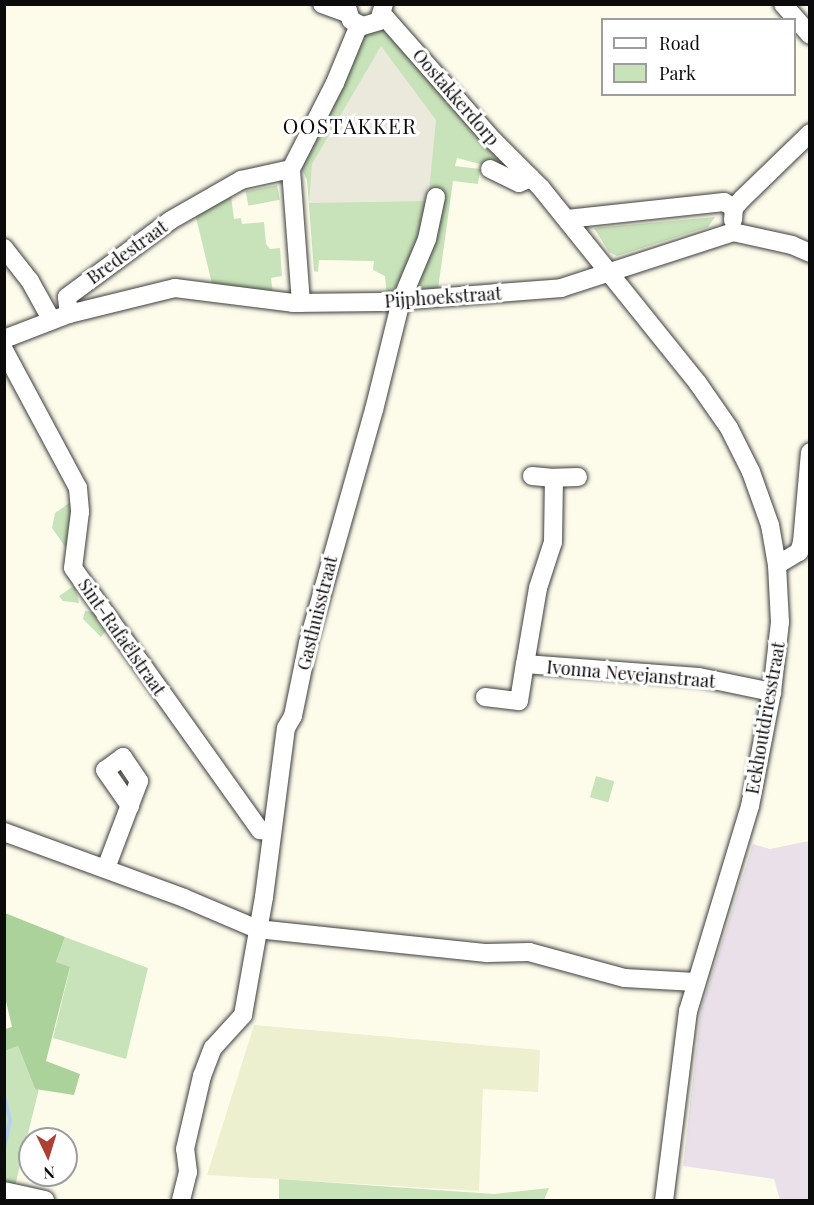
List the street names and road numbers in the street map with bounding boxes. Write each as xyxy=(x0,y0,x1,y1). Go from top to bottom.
street label: Oostakkerdorp xyxy=(408,44,504,150)
street label: Bredestraat xyxy=(83,216,171,288)
street label: Pijphoekstraat xyxy=(384,282,502,312)
street label: Gasthuisstraat xyxy=(292,554,342,672)
street label: Sint-Rafaëlstraat xyxy=(74,574,170,700)
street label: Eekhoutdriesstraat xyxy=(741,640,789,796)
street label: Ivonna Nevejanstraat xyxy=(546,656,716,692)

